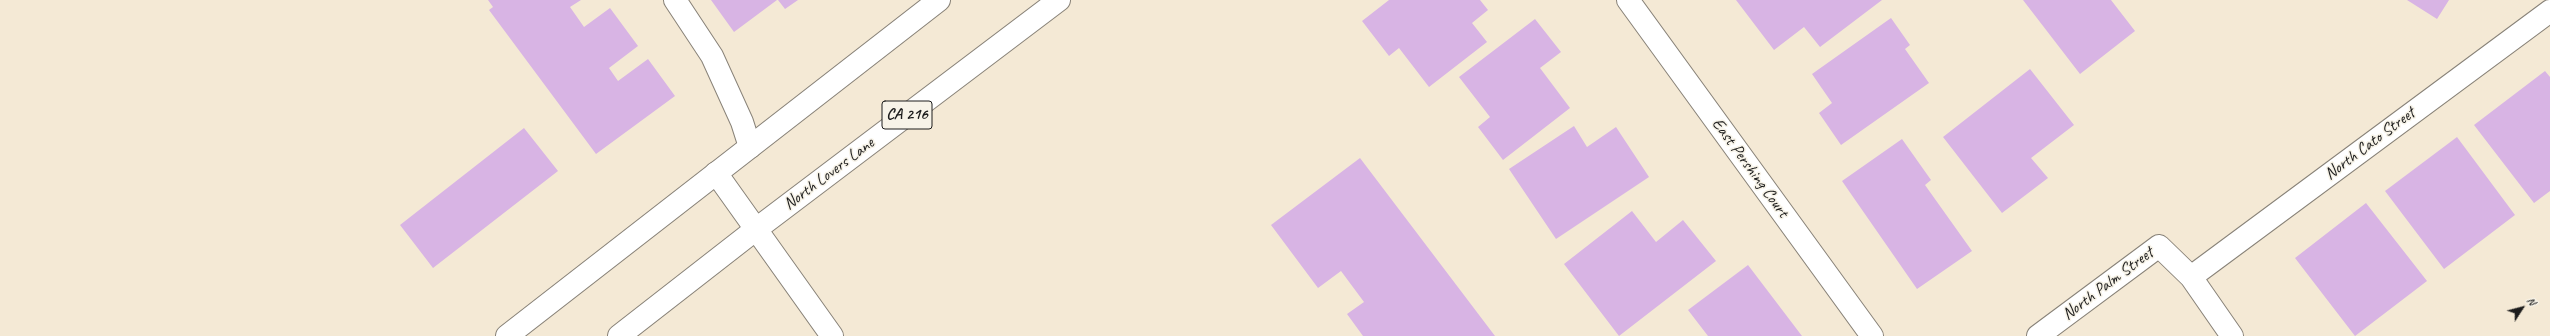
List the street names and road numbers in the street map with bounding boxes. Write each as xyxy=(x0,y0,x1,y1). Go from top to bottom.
road number: CA 216 xyxy=(882,101,932,129)
street label: North Cato Street xyxy=(2321,103,2419,185)
street label: East Pershing Court xyxy=(1707,114,1793,222)
street label: North Lovers Lane xyxy=(780,133,878,215)
street label: North Palm Street xyxy=(2058,243,2158,325)

